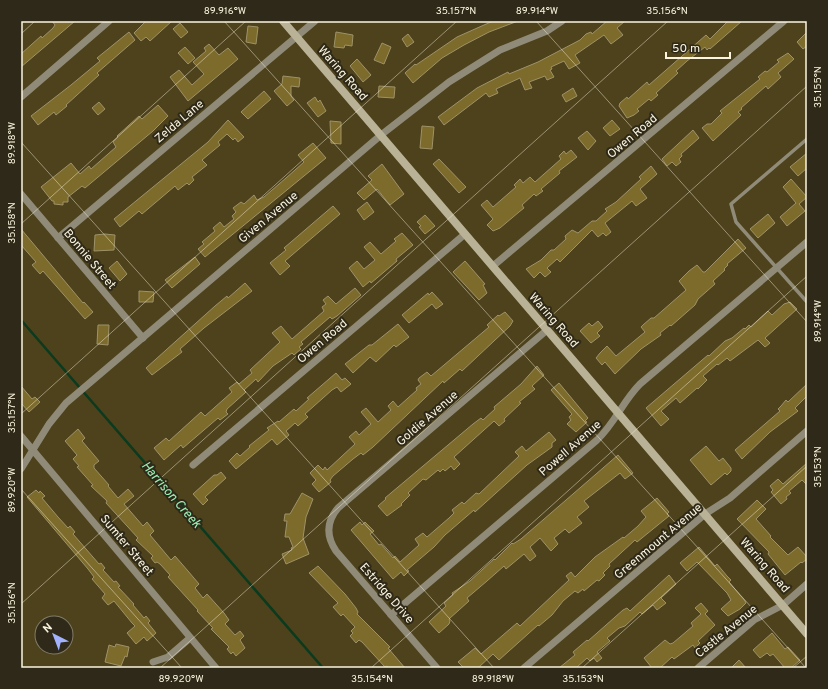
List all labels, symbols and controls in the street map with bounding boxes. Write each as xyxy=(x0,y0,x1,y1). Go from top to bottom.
text: 89.916°W xyxy=(204,5,246,18)
text: 35.157°N xyxy=(436,5,476,18)
text: 89.914°W xyxy=(516,5,558,18)
text: 35.156°N xyxy=(646,5,688,18)
scale bar xyxy=(666,34,730,60)
text: 50 m xyxy=(672,41,700,57)
street label: Waring Road xyxy=(314,43,371,105)
text: 35.155°N xyxy=(812,66,825,108)
street label: Zelda Lane xyxy=(152,96,208,147)
street label: Owen Road xyxy=(604,111,661,163)
text: 89.918°W xyxy=(6,122,19,164)
street label: Given Avenue xyxy=(235,188,302,247)
text: 35.158°N xyxy=(6,202,19,244)
street label: Bonnie Street xyxy=(59,226,119,293)
street label: Waring Road xyxy=(525,290,582,352)
text: 89.914°W xyxy=(812,300,825,342)
street label: Owen Road xyxy=(294,316,351,368)
street label: Goldie Avenue xyxy=(393,388,462,450)
text: 35.157°N xyxy=(6,393,19,433)
street label: Powell Avenue xyxy=(536,417,605,480)
text: 35.153°N xyxy=(812,446,825,488)
water label: Harrison Creek xyxy=(137,459,204,532)
text: 89.920°W xyxy=(6,467,19,513)
street label: Greenmount Avenue xyxy=(611,500,706,583)
street label: Sumter Street xyxy=(96,512,157,580)
street label: Waring Road xyxy=(736,535,793,597)
street label: Estridge Drive xyxy=(355,560,417,627)
text: 35.156°N xyxy=(6,582,19,624)
street label: Castle Avenue xyxy=(692,602,761,662)
north arrow xyxy=(34,615,74,655)
text: N xyxy=(40,620,56,636)
text: 89.920°W xyxy=(158,673,204,686)
text: 35.154°N xyxy=(351,673,393,686)
text: 89.918°W xyxy=(472,673,514,686)
text: 35.153°N xyxy=(562,673,604,686)

